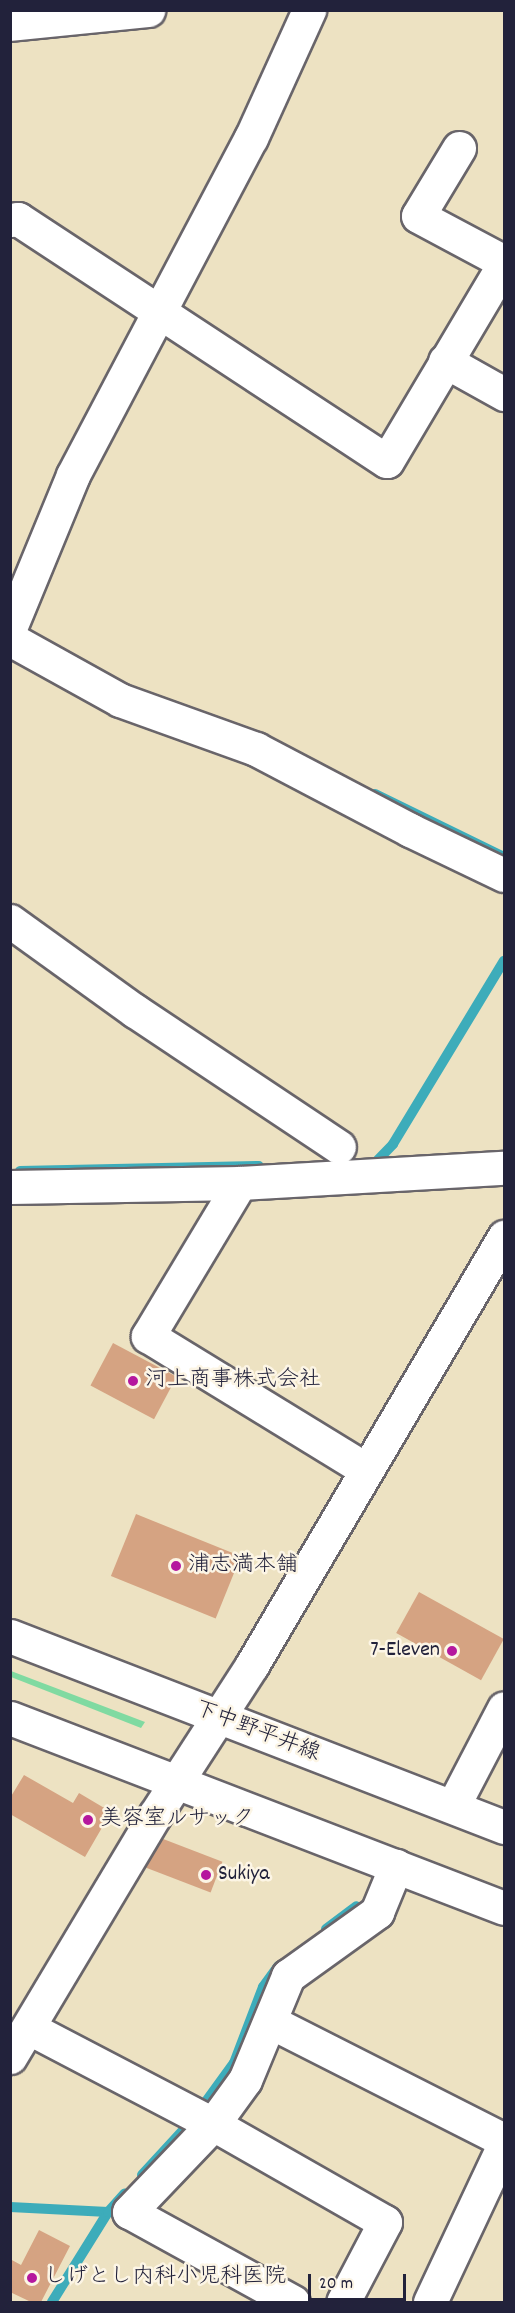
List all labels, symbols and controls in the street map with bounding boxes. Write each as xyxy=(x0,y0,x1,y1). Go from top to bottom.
place label: 河上商事株式会社 xyxy=(145,1368,321,1394)
marker: 河上商事株式会社 xyxy=(126,1374,140,1388)
place label: 浦志満本舗 xyxy=(188,1553,298,1579)
marker: 浦志満本舗 xyxy=(169,1559,183,1573)
place label: 7-Eleven xyxy=(370,1638,440,1664)
marker: 7-Eleven xyxy=(445,1644,459,1658)
street label: 下中野平井線 xyxy=(191,1696,323,1768)
place label: 美容室ルサック xyxy=(100,1807,254,1833)
marker: 美容室ルサック xyxy=(81,1813,95,1827)
place label: Sukiya xyxy=(218,1862,269,1888)
marker: Sukiya xyxy=(199,1868,213,1882)
scale bar xyxy=(311,2262,408,2300)
place label: しげとし内科小児科医院 xyxy=(44,2265,286,2291)
marker: しげとし内科小児科医院 xyxy=(25,2271,39,2285)
text: 20 m xyxy=(319,2272,353,2297)

